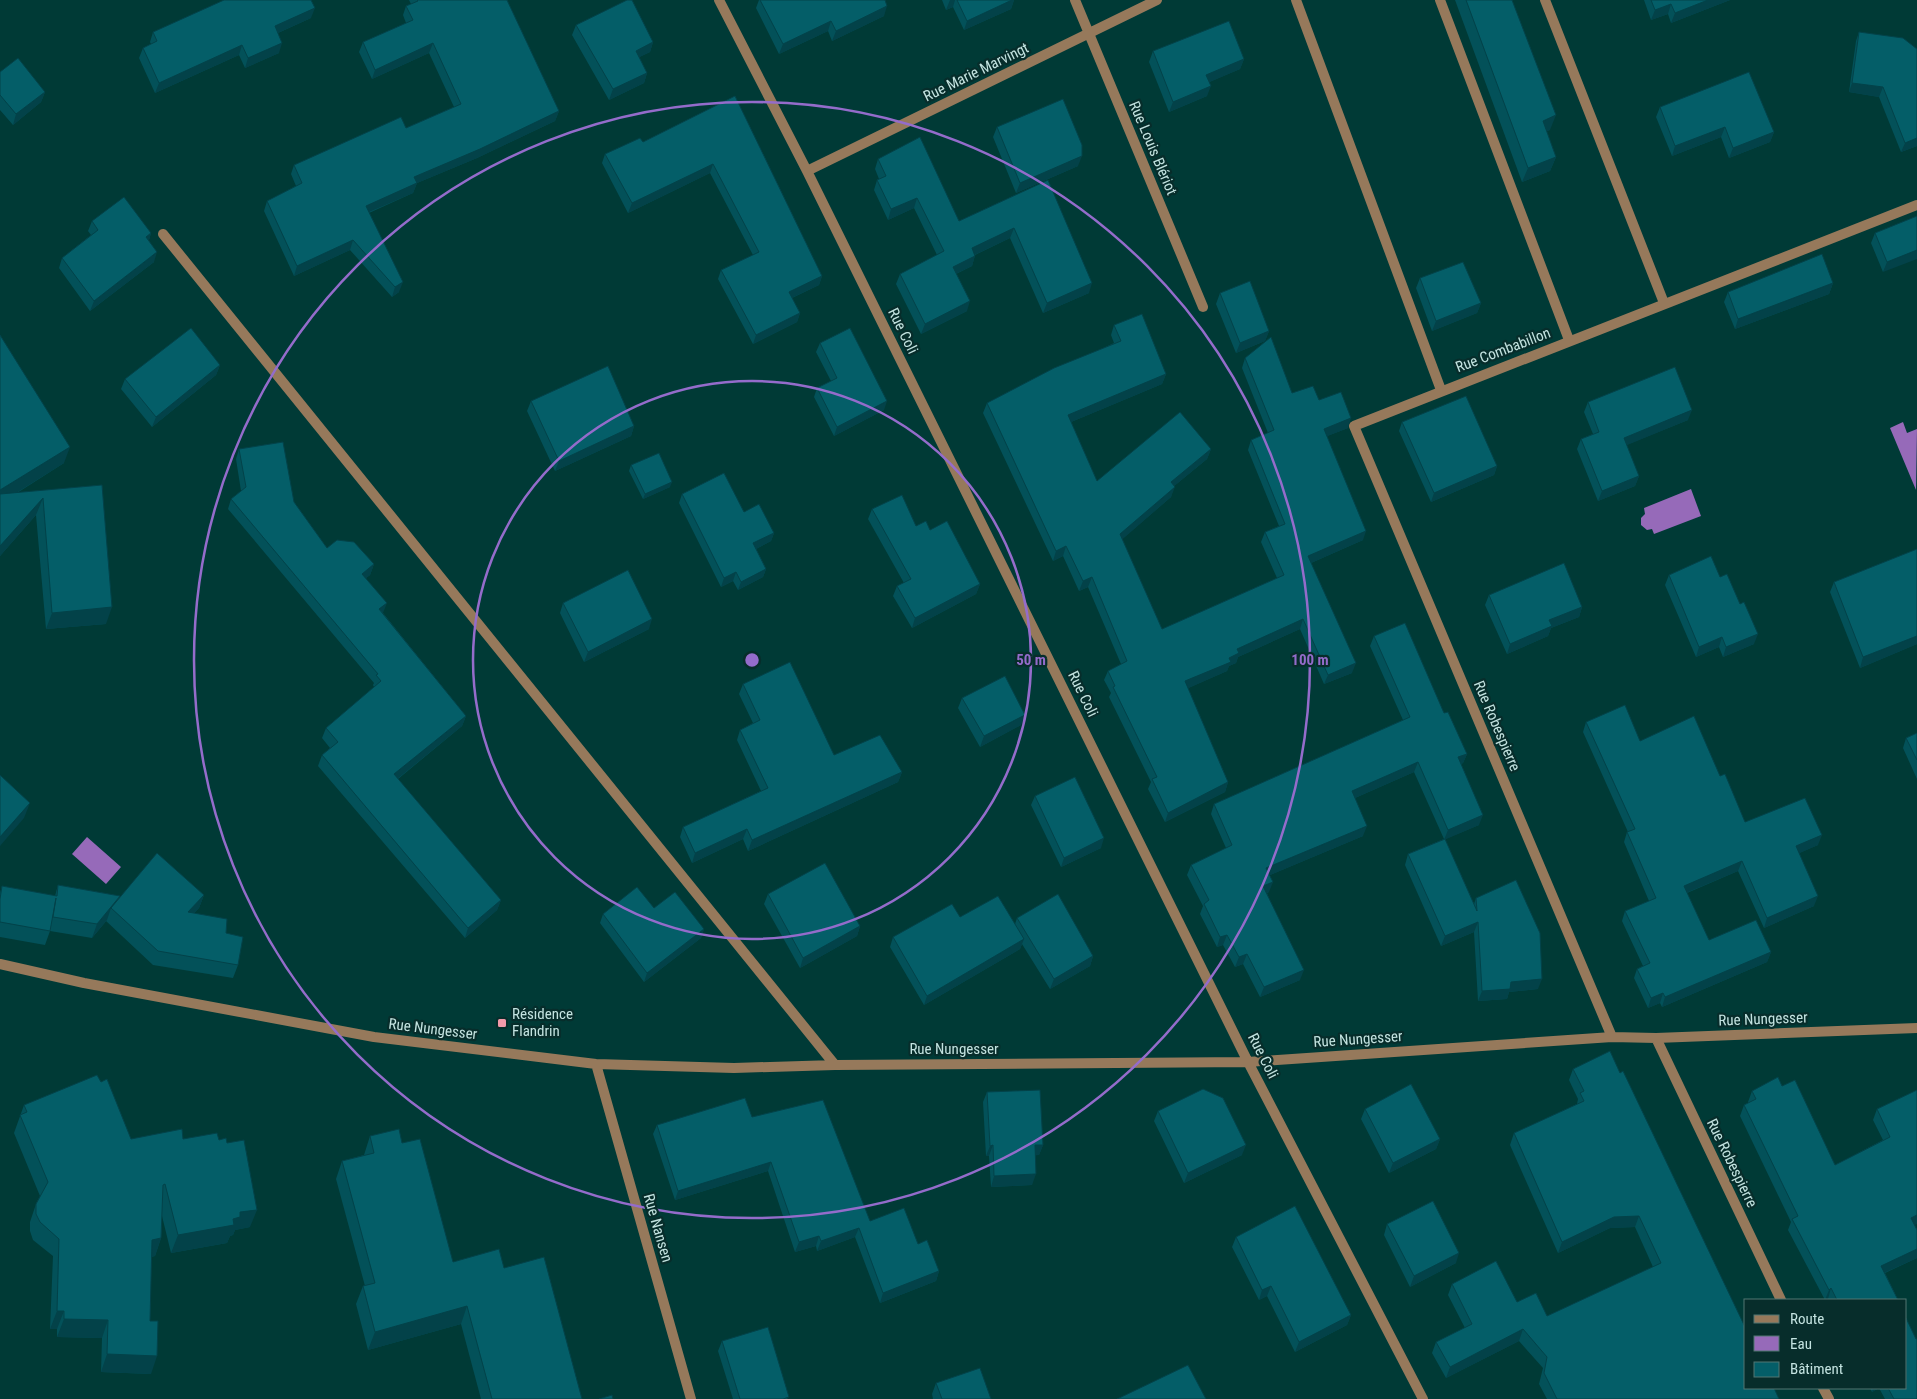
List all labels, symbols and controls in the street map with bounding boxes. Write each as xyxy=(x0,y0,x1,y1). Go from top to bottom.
street label: Rue Marie Marvingt xyxy=(920,39,1032,105)
street label: Rue Louis Blériot xyxy=(1125,98,1181,198)
street label: Rue Coli xyxy=(884,305,922,357)
street label: Rue Combabillon xyxy=(1453,324,1553,376)
centre of rings xyxy=(743,651,761,669)
text: 50 m xyxy=(1016,651,1046,669)
text: 100 m xyxy=(1291,651,1329,669)
street label: Rue Coli xyxy=(1064,668,1102,720)
street label: Rue Robespierre xyxy=(1470,678,1524,774)
place label: Résidence Flandrin xyxy=(512,1005,573,1040)
street label: Rue Nungesser xyxy=(1718,1008,1808,1030)
street label: Rue Nungesser xyxy=(388,1015,479,1043)
marker: Résidence Flandrin xyxy=(496,1017,508,1029)
street label: Rue Nungesser xyxy=(1313,1027,1404,1051)
street label: Rue Coli xyxy=(1244,1030,1282,1082)
street label: Rue Nungesser xyxy=(909,1040,999,1058)
street label: Rue Robespierre xyxy=(1703,1116,1761,1210)
street label: Rue Nansen xyxy=(640,1192,676,1264)
legend xyxy=(1744,1299,1907,1389)
text: Route xyxy=(1790,1310,1824,1328)
text: Eau xyxy=(1790,1335,1812,1353)
text: Bâtiment xyxy=(1790,1360,1843,1378)

